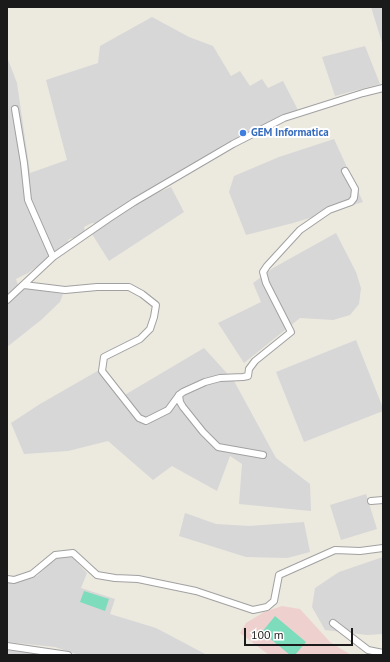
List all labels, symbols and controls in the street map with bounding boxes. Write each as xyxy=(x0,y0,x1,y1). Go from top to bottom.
place label: GEM Informatica xyxy=(251,126,329,140)
marker: GEM Informatica xyxy=(238,128,248,138)
scale bar xyxy=(246,620,355,646)
text: 100 m xyxy=(251,627,284,642)

